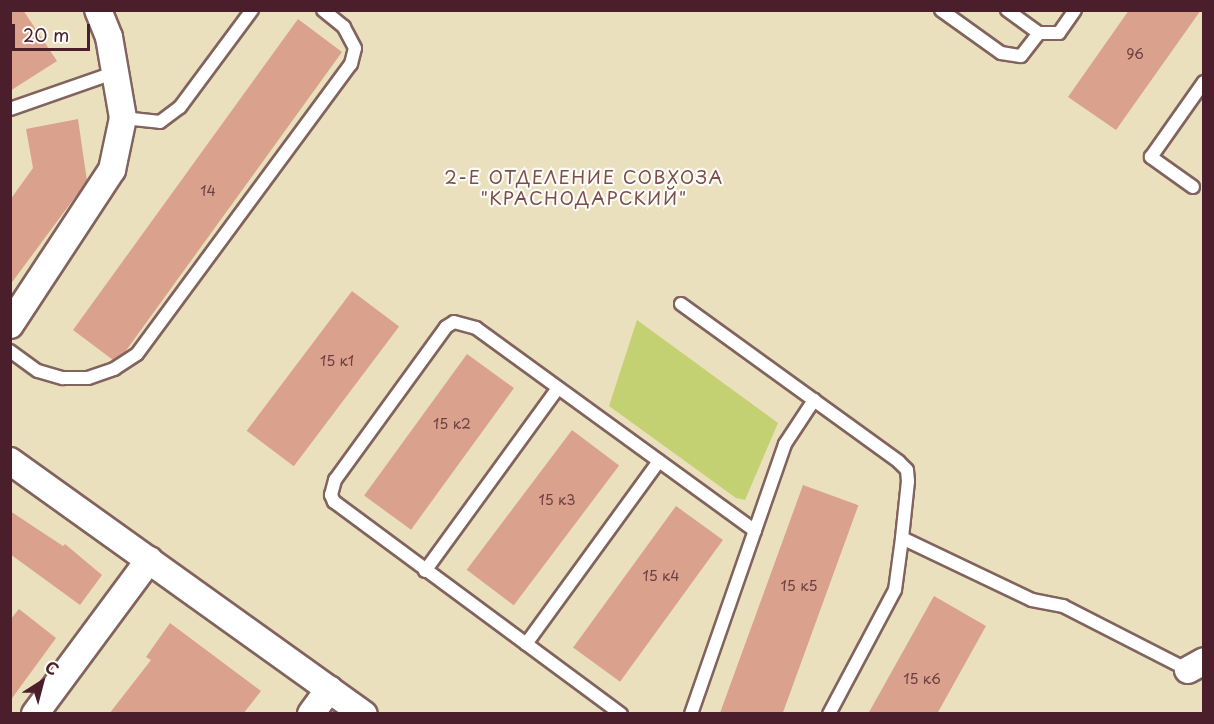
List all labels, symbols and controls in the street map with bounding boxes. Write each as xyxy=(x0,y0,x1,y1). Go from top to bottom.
scale bar xyxy=(15,12,93,50)
text: 20 m xyxy=(23,21,69,48)
house number: 96 xyxy=(1126,46,1144,62)
district label: 2-Е ОТДЕЛЕНИЕ СОВХОЗА "КРАСНОДАРСКИЙ" xyxy=(446,167,722,210)
house number: 14 xyxy=(200,183,216,199)
house number: 15 к1 xyxy=(320,353,354,369)
house number: 15 к2 xyxy=(433,416,471,432)
house number: 15 к3 xyxy=(538,492,576,508)
house number: 15 к4 xyxy=(642,568,680,584)
house number: 15 к5 xyxy=(780,578,818,594)
north arrow xyxy=(12,652,72,712)
text: С xyxy=(41,654,65,681)
house number: 15 к6 xyxy=(903,671,941,687)

